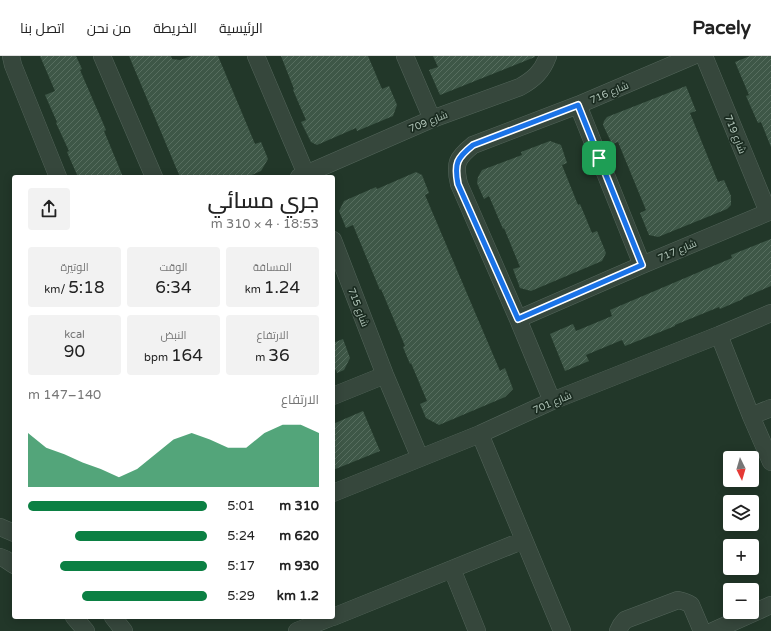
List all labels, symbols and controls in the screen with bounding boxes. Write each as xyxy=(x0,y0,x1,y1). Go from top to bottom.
text: Pacely xyxy=(692,17,751,39)
text: اتصل بنا xyxy=(20,20,65,37)
text: من نحن xyxy=(87,20,131,37)
text: الخريطة xyxy=(153,20,197,37)
text: الرئيسية xyxy=(219,20,263,37)
street label: شارع 716 xyxy=(588,79,631,106)
street label: شارع 709 xyxy=(407,109,450,135)
street label: شارع 719 xyxy=(722,113,748,156)
pin xyxy=(582,141,616,175)
icon: arrive xyxy=(588,147,610,169)
button: share xyxy=(28,188,70,230)
text: جري مسائي xyxy=(208,188,319,214)
text: 18:53 · 4 × 310 m xyxy=(211,216,319,232)
street label: شارع 717 xyxy=(656,237,699,264)
text: الوتيرة xyxy=(60,261,89,274)
text: الوقت xyxy=(159,261,188,274)
text: المسافة xyxy=(253,261,292,274)
text: 5:18 xyxy=(68,277,105,298)
text: 6:34 xyxy=(155,277,192,298)
text: 1.24 xyxy=(264,277,300,298)
text: /km xyxy=(44,283,68,296)
text: km xyxy=(245,283,264,296)
street label: شارع 715 xyxy=(345,286,371,329)
text: kcal xyxy=(64,328,85,341)
text: النبض xyxy=(161,329,186,342)
text: الارتفاع xyxy=(256,329,289,342)
text: 90 xyxy=(64,341,85,362)
text: 164 xyxy=(171,345,203,366)
text: 36 xyxy=(268,345,290,366)
text: bpm xyxy=(144,351,171,364)
text: m xyxy=(255,351,268,364)
text: 140–147 m xyxy=(28,387,101,403)
street label: شارع 701 xyxy=(531,389,574,416)
text: الارتفاع xyxy=(281,392,319,408)
north arrow xyxy=(723,451,759,487)
map controls xyxy=(723,451,759,619)
button: layers xyxy=(723,495,759,531)
text: 5:01 xyxy=(227,498,255,514)
text: 310 m xyxy=(279,498,319,514)
text: 5:24 xyxy=(227,528,255,544)
text: 620 m xyxy=(279,528,319,544)
button: + xyxy=(723,539,759,575)
text: 5:17 xyxy=(227,558,255,574)
text: 930 m xyxy=(279,558,319,574)
button: − xyxy=(723,583,759,619)
text: 5:29 xyxy=(227,588,255,604)
text: 1.2 km xyxy=(277,588,319,604)

